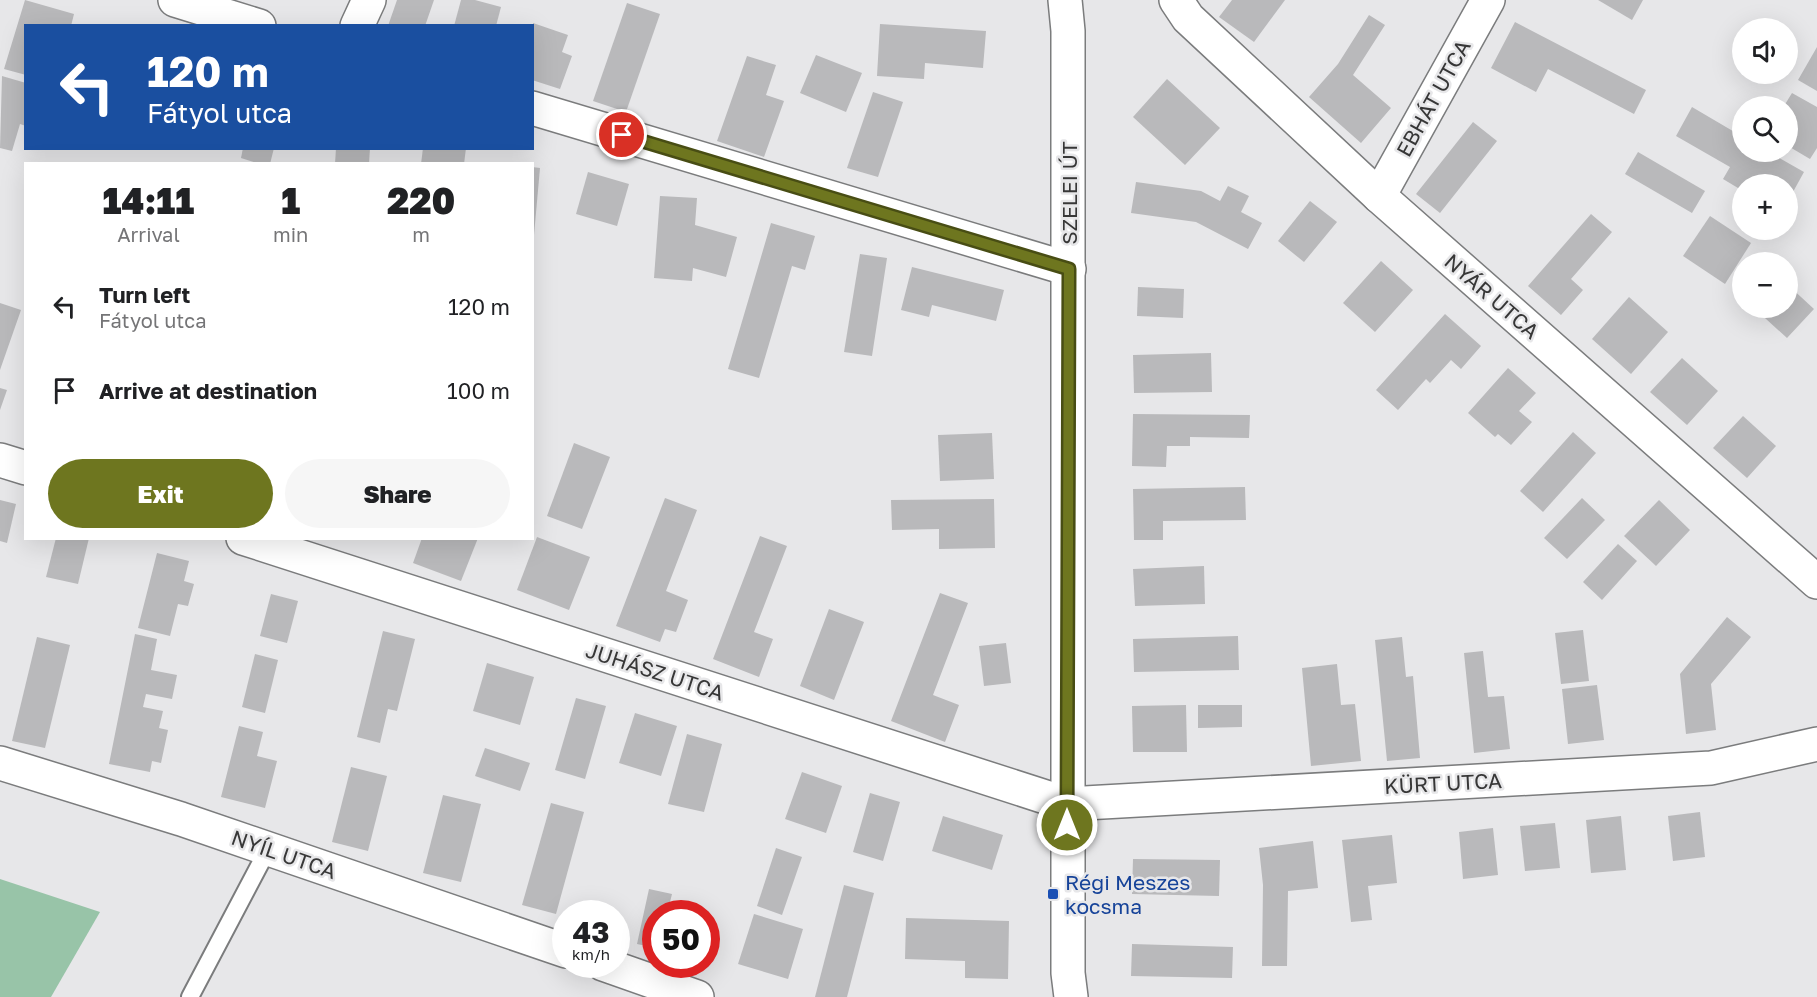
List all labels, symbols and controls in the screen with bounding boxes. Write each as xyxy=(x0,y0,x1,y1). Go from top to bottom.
map controls xyxy=(1732,18,1798,318)
button: sound xyxy=(1732,18,1798,84)
street label: EBHÁT UTCA xyxy=(1390,35,1476,161)
text: 120 m xyxy=(147,46,269,96)
icon: left xyxy=(48,48,126,126)
button: search xyxy=(1732,96,1798,162)
text: Fátyol utca xyxy=(147,97,292,129)
pin xyxy=(596,109,647,160)
icon: arrive xyxy=(605,118,638,151)
street label: SZELEI ÚT xyxy=(1056,141,1082,245)
button: + xyxy=(1732,174,1798,240)
text: 14:11 xyxy=(103,179,194,222)
text: 1 xyxy=(281,179,300,222)
text: 220 xyxy=(387,179,455,222)
text: Arrival xyxy=(117,222,180,246)
text: min xyxy=(273,222,308,246)
text: m xyxy=(412,222,430,246)
street label: NYÁR UTCA xyxy=(1439,248,1545,344)
button: − xyxy=(1732,252,1798,318)
text: Turn left xyxy=(99,281,190,308)
icon: left xyxy=(48,290,81,323)
text: 120 m xyxy=(448,293,510,320)
text: Fátyol utca xyxy=(99,308,207,332)
icon: arrive xyxy=(48,374,81,407)
text: Arrive at destination xyxy=(99,377,317,404)
text: 100 m xyxy=(447,377,510,404)
button: Exit xyxy=(48,459,273,528)
button: Share xyxy=(285,459,510,528)
street label: JUHÁSZ UTCA xyxy=(583,636,727,706)
street label: KÜRT UTCA xyxy=(1383,767,1503,799)
position arrow xyxy=(1035,793,1099,857)
street label: NYÍL UTCA xyxy=(228,824,340,884)
place label: Régi Meszes kocsma xyxy=(1065,869,1190,919)
marker: Régi Meszes kocsma xyxy=(1046,887,1060,901)
speed limit sign: 50 xyxy=(642,900,720,978)
text: 43 xyxy=(572,914,610,950)
text: km/h xyxy=(572,945,610,963)

